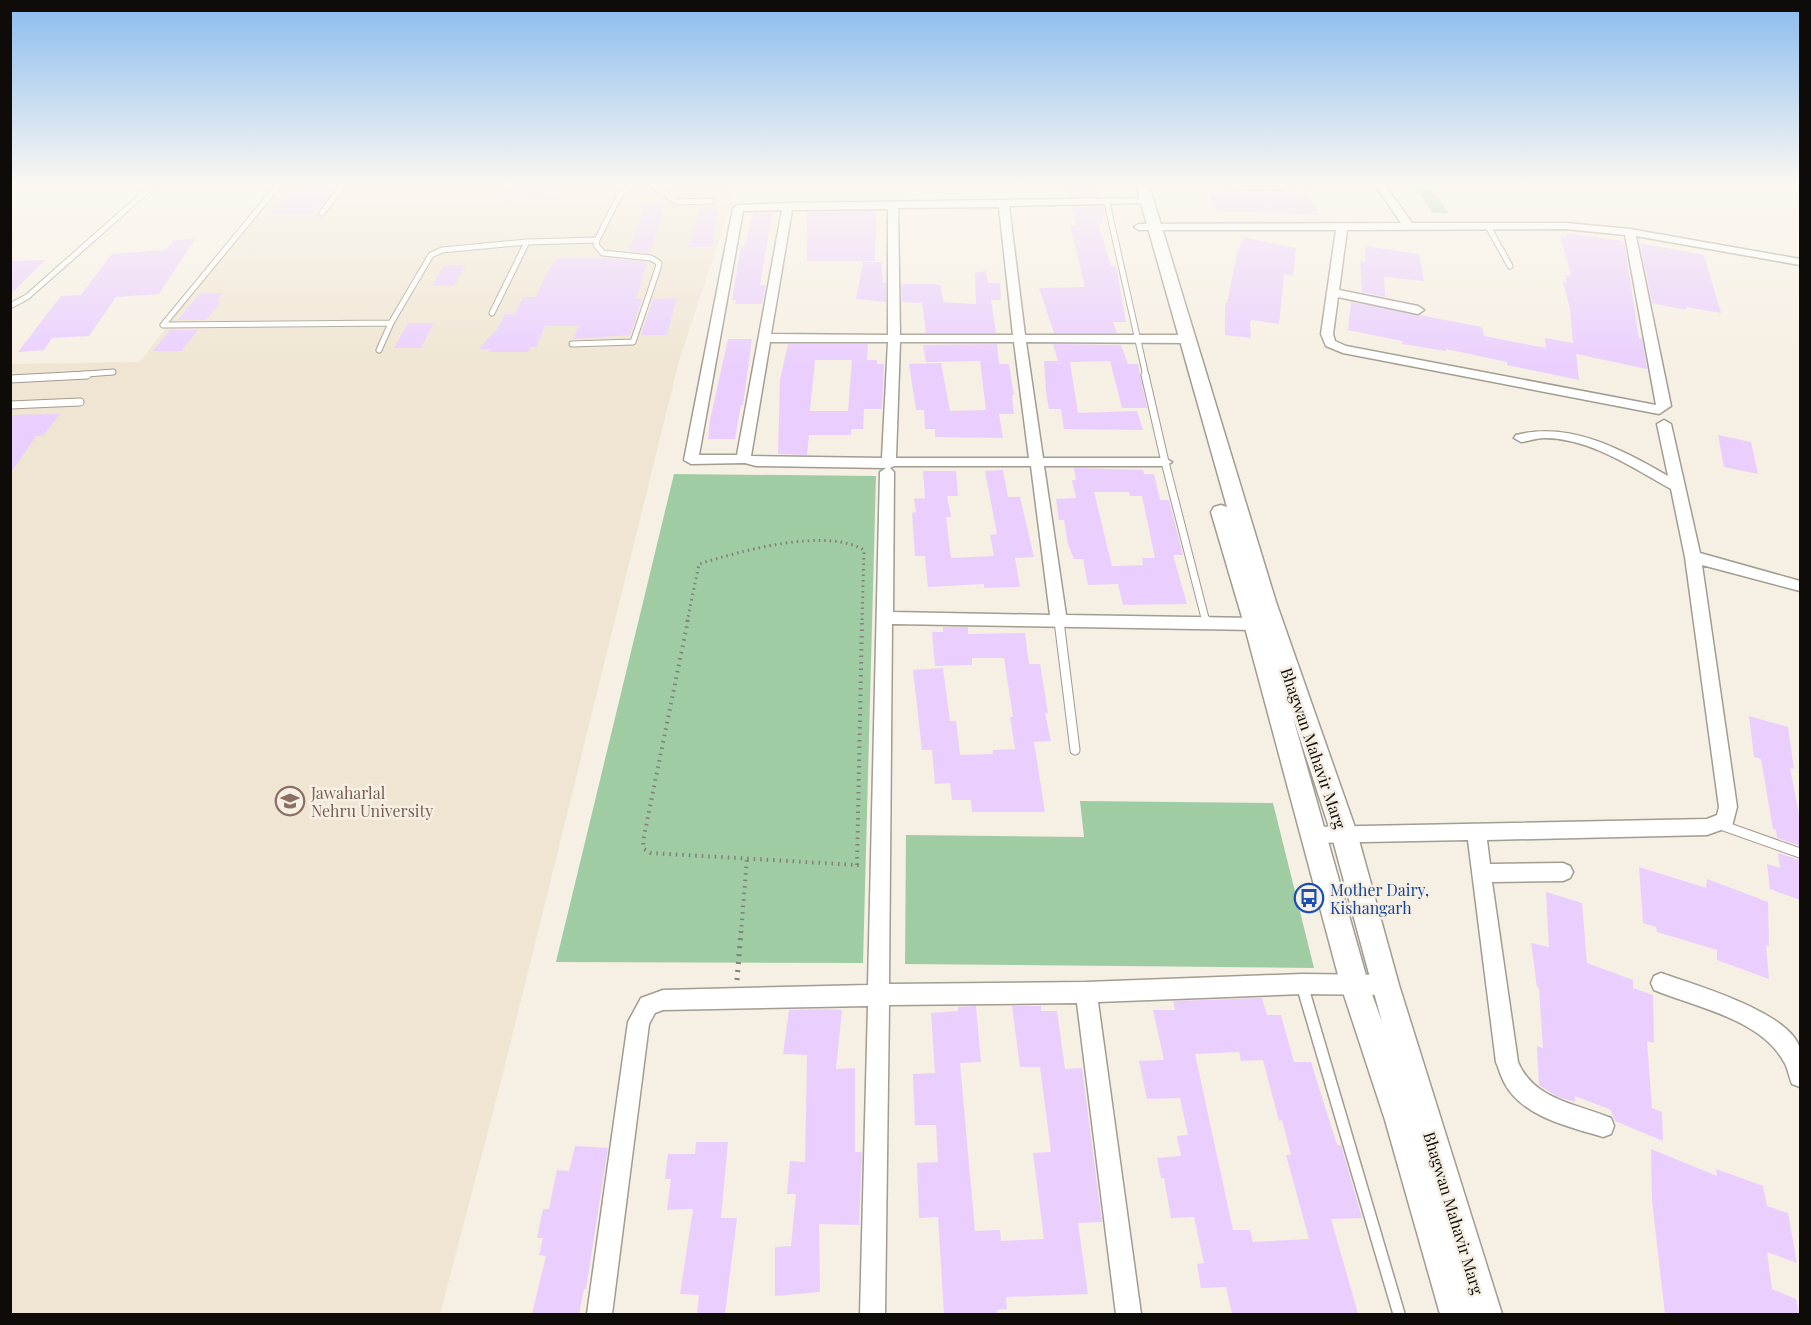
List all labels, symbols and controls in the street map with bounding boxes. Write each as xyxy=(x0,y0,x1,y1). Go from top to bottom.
street label: Bhagwan Mahavir Marg xyxy=(1277,665,1352,832)
place label: Jawaharlal Nehru University xyxy=(310,782,433,821)
school or university icon: Jawaharlal Nehru University xyxy=(274,785,306,817)
place label: Mother Dairy, Kishangarh xyxy=(1330,879,1429,918)
bus stop icon: Mother Dairy, Kishangarh xyxy=(1293,882,1325,914)
street label: Bhagwan Mahavir Marg xyxy=(1419,1129,1489,1297)

